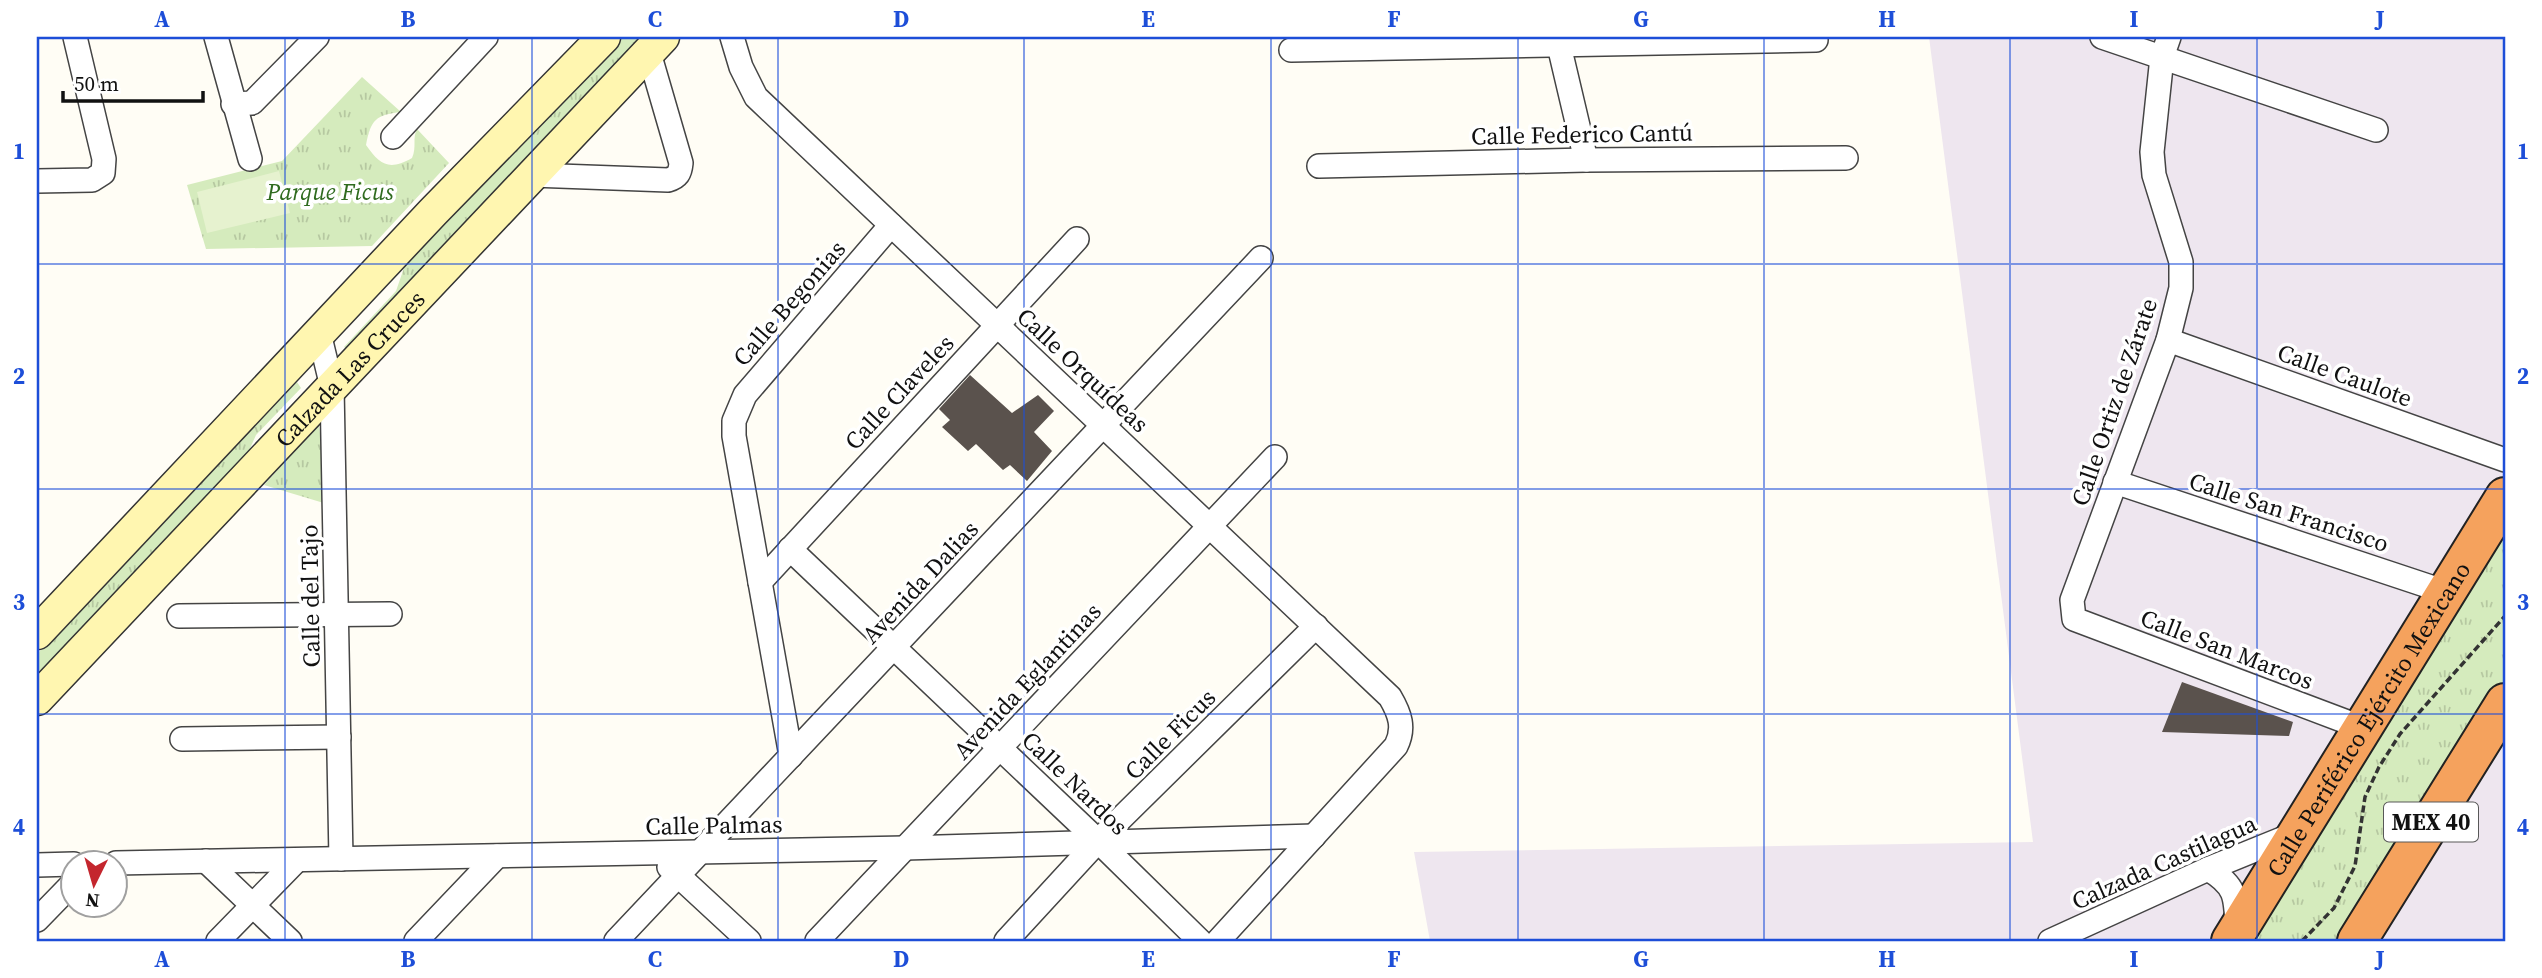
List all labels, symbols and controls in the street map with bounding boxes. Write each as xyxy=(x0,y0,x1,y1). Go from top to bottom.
text: A xyxy=(154,3,170,35)
text: B xyxy=(401,3,416,35)
text: C xyxy=(648,3,662,35)
text: D xyxy=(893,3,909,35)
text: E xyxy=(1141,3,1155,35)
text: F xyxy=(1387,3,1401,35)
text: G xyxy=(1633,3,1649,35)
text: H xyxy=(1878,3,1896,35)
text: I xyxy=(2130,3,2139,35)
text: J xyxy=(2373,3,2385,35)
scale bar xyxy=(63,60,203,104)
text: 50 m xyxy=(74,69,119,98)
street label: Calle Federico Cantú xyxy=(1471,116,1693,152)
text: 1 xyxy=(13,135,25,167)
text: 1 xyxy=(2517,135,2529,167)
park label: Parque Ficus xyxy=(265,175,394,208)
street label: Calle Begonias xyxy=(725,233,853,373)
street label: Calzada Las Cruces xyxy=(267,283,432,454)
street label: Calle Ortiz de Zárate xyxy=(2063,294,2165,510)
street label: Calle Orquídeas xyxy=(1010,300,1156,440)
street label: Calle Claveles xyxy=(837,327,961,457)
street label: Calle Caulote xyxy=(2273,335,2417,415)
text: 2 xyxy=(13,360,25,392)
text: 2 xyxy=(2517,360,2529,392)
street label: Calle San Francisco xyxy=(2185,464,2393,560)
street label: Avenida Dalias xyxy=(854,513,986,651)
street label: Calle del Tajo xyxy=(292,524,328,668)
street label: Calle Periférico Ejército Mexicano xyxy=(2258,555,2478,883)
text: 3 xyxy=(13,586,25,618)
text: 3 xyxy=(2517,586,2529,618)
street label: Avenida Eglantinas xyxy=(946,595,1108,767)
street label: Calle San Marcos xyxy=(2136,601,2318,697)
street label: Calle Ficus xyxy=(1117,681,1223,787)
street label: Calle Nardos xyxy=(1015,724,1135,842)
road number: MEX 40 xyxy=(2384,802,2478,842)
street label: Calzada Castilagua xyxy=(2066,806,2262,918)
street label: Calle Palmas xyxy=(645,807,783,843)
text: 4 xyxy=(13,811,25,843)
text: 4 xyxy=(2517,811,2529,843)
north arrow xyxy=(60,848,130,918)
text: N xyxy=(84,887,101,914)
text: A xyxy=(154,943,170,975)
text: B xyxy=(401,943,416,975)
text: C xyxy=(648,943,662,975)
text: D xyxy=(893,943,909,975)
text: E xyxy=(1141,943,1155,975)
text: F xyxy=(1387,943,1401,975)
text: G xyxy=(1633,943,1649,975)
text: H xyxy=(1878,943,1896,975)
text: I xyxy=(2130,943,2139,975)
text: J xyxy=(2373,943,2385,975)

